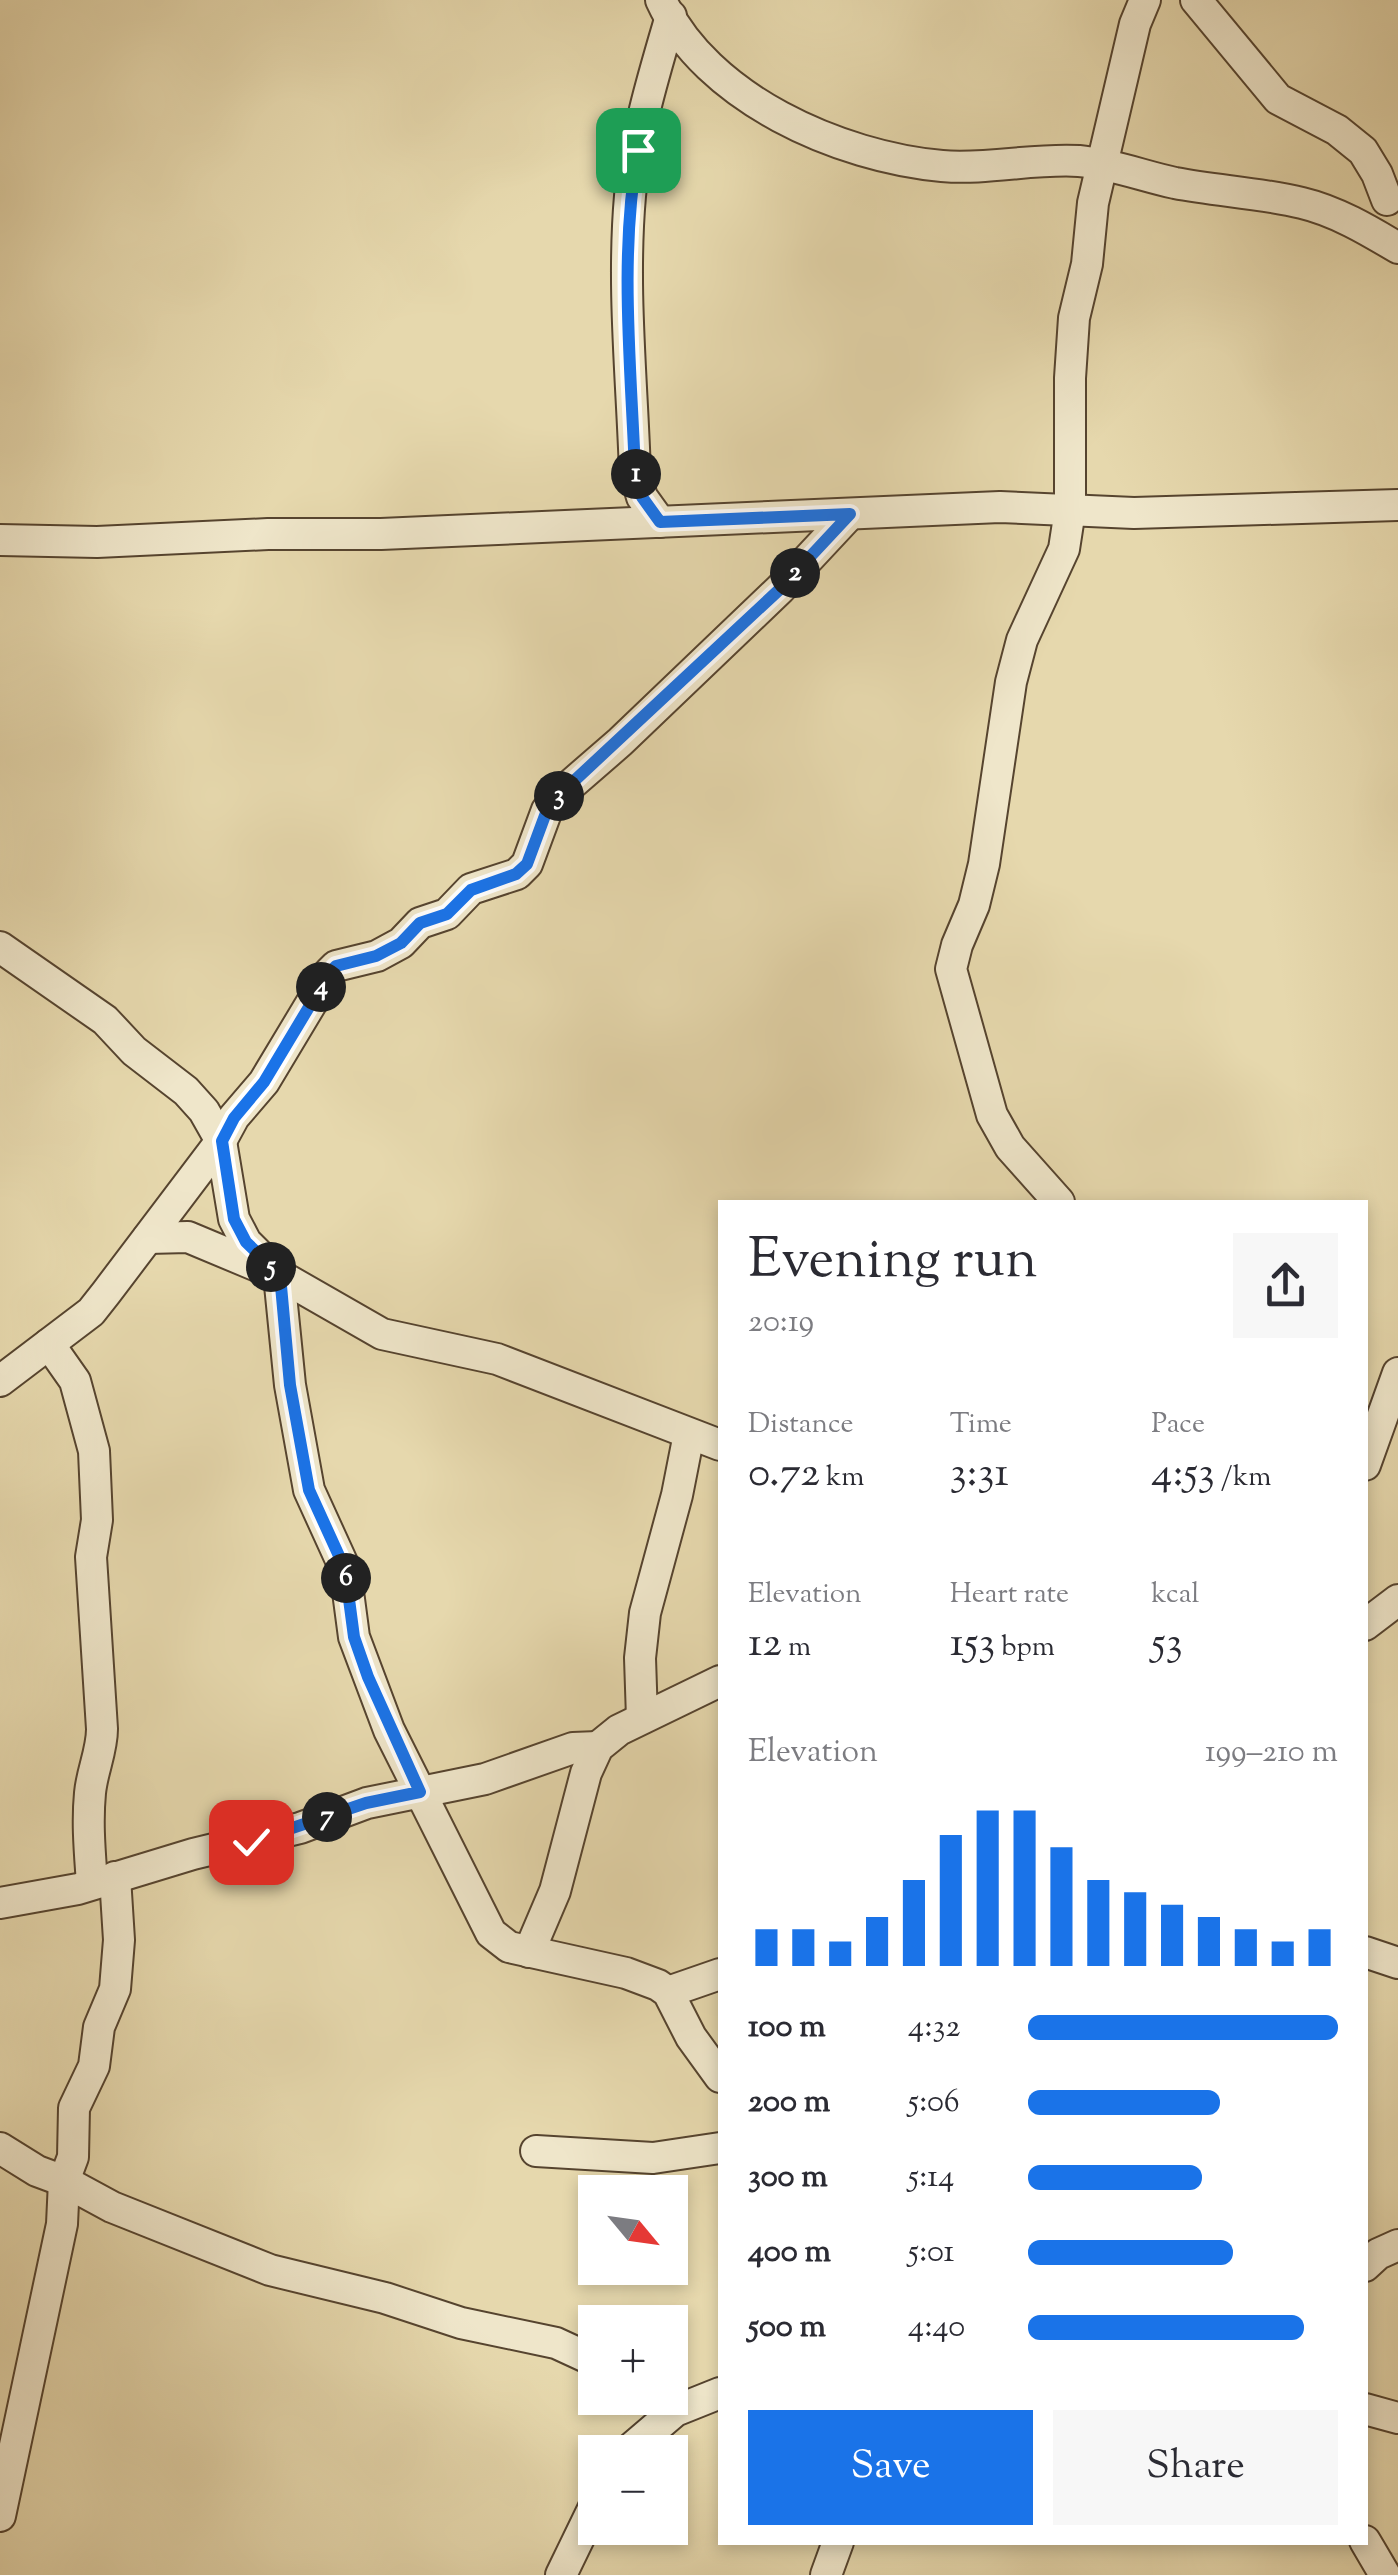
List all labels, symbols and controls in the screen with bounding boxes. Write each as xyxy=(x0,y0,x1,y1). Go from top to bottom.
pin xyxy=(596,108,681,193)
icon: arrive xyxy=(611,123,666,178)
pin: 1 xyxy=(611,449,661,499)
text: 1 xyxy=(631,454,641,494)
pin: 2 xyxy=(770,548,820,598)
text: 2 xyxy=(788,553,802,593)
pin: 3 xyxy=(534,771,584,821)
text: 3 xyxy=(553,776,565,816)
pin: 4 xyxy=(296,962,346,1012)
text: 4 xyxy=(314,967,328,1007)
text: Evening run xyxy=(748,1223,1037,1302)
button: share xyxy=(1233,1233,1338,1338)
pin: 5 xyxy=(246,1242,296,1292)
text: 5 xyxy=(266,1247,276,1287)
text: 20:19 xyxy=(748,1300,814,1346)
text: Distance xyxy=(748,1405,854,1445)
text: Time xyxy=(950,1405,1012,1445)
text: Pace xyxy=(1151,1405,1205,1445)
text: 0.72 xyxy=(748,1445,820,1505)
text: 3:31 xyxy=(950,1445,1009,1505)
text: 4:53 xyxy=(1151,1445,1215,1505)
text: km xyxy=(820,1458,864,1498)
text: /km xyxy=(1215,1458,1271,1498)
pin: 6 xyxy=(321,1553,371,1603)
text: 6 xyxy=(339,1558,353,1598)
text: Elevation xyxy=(748,1575,862,1615)
text: Heart rate xyxy=(950,1575,1069,1615)
text: kcal xyxy=(1151,1575,1199,1615)
text: 12 xyxy=(748,1615,782,1675)
text: 153 xyxy=(950,1615,995,1675)
text: 53 xyxy=(1151,1615,1183,1675)
text: m xyxy=(782,1628,811,1668)
text: bpm xyxy=(995,1628,1055,1668)
text: Elevation xyxy=(748,1730,878,1776)
text: 199–210 m xyxy=(1205,1730,1338,1776)
pin: 7 xyxy=(302,1792,352,1842)
text: 7 xyxy=(320,1797,334,1837)
pin xyxy=(209,1800,294,1885)
icon: check xyxy=(224,1815,279,1870)
text: 100 m xyxy=(748,2005,826,2051)
text: 4:32 xyxy=(908,2005,960,2051)
text: 200 m xyxy=(748,2080,830,2126)
text: 5:06 xyxy=(908,2080,960,2126)
text: 300 m xyxy=(748,2155,828,2201)
text: 5:14 xyxy=(908,2155,954,2201)
north arrow xyxy=(578,2175,688,2285)
map controls xyxy=(578,2175,688,2545)
text: 400 m xyxy=(748,2230,831,2276)
text: 5:01 xyxy=(908,2230,954,2276)
button: + xyxy=(578,2305,688,2415)
text: 500 m xyxy=(748,2305,826,2351)
text: 4:40 xyxy=(908,2305,965,2351)
button: Save xyxy=(748,2410,1033,2525)
button: Share xyxy=(1053,2410,1338,2525)
button: − xyxy=(578,2435,688,2545)

